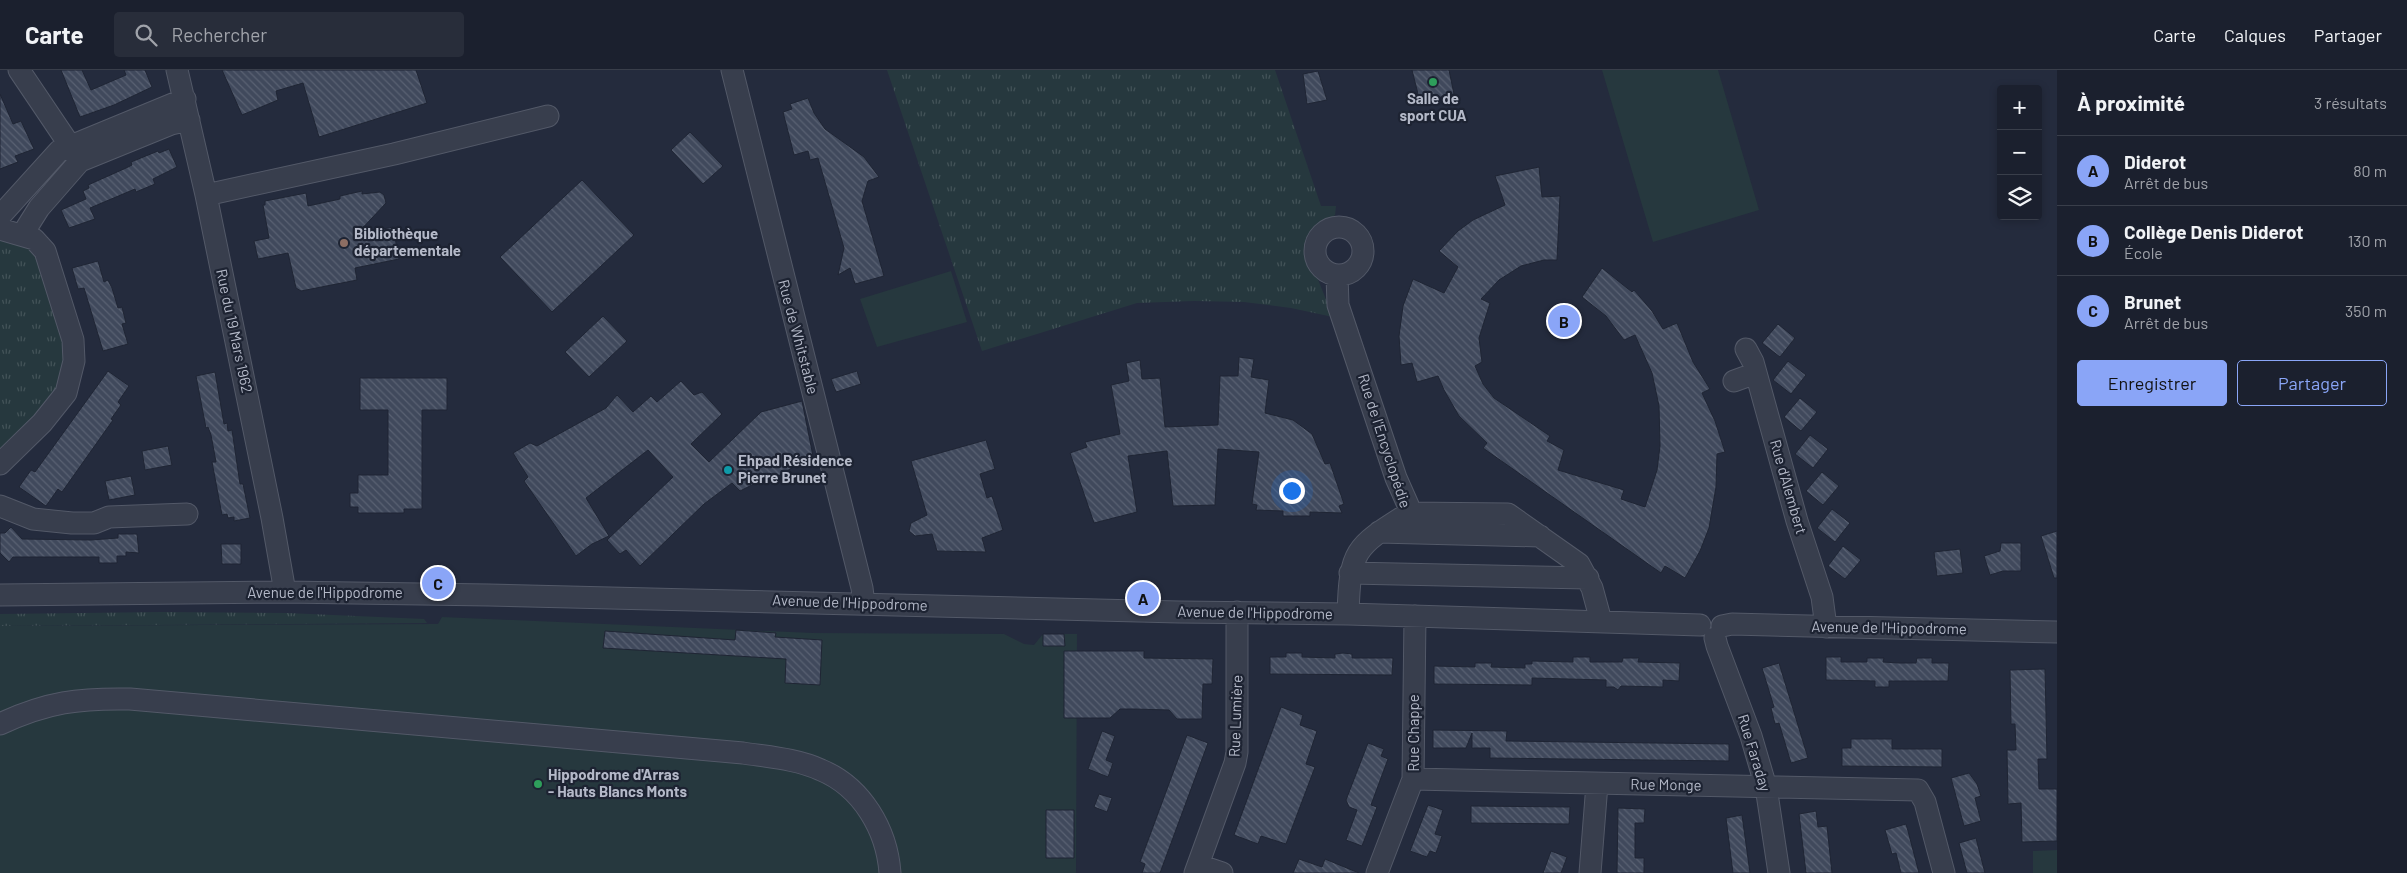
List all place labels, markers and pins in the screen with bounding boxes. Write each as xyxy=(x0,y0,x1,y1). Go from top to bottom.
marker: Salle de sport CUA xyxy=(1427,76,1439,88)
place label: Salle de sport CUA xyxy=(1399,89,1467,124)
place label: Bibliothèque départementale xyxy=(354,224,461,259)
marker: Bibliothèque départementale xyxy=(338,237,350,249)
pin: B xyxy=(1548,302,1580,340)
place label: Ehpad Résidence Pierre Brunet xyxy=(738,451,852,486)
marker: Ehpad Résidence Pierre Brunet xyxy=(722,464,734,476)
pin: C xyxy=(422,564,454,602)
pin: A xyxy=(1127,579,1159,617)
place label: Hippodrome d'Arras - Hauts Blancs Monts xyxy=(548,765,687,800)
marker: Hippodrome d'Arras - Hauts Blancs Monts xyxy=(532,778,544,790)

